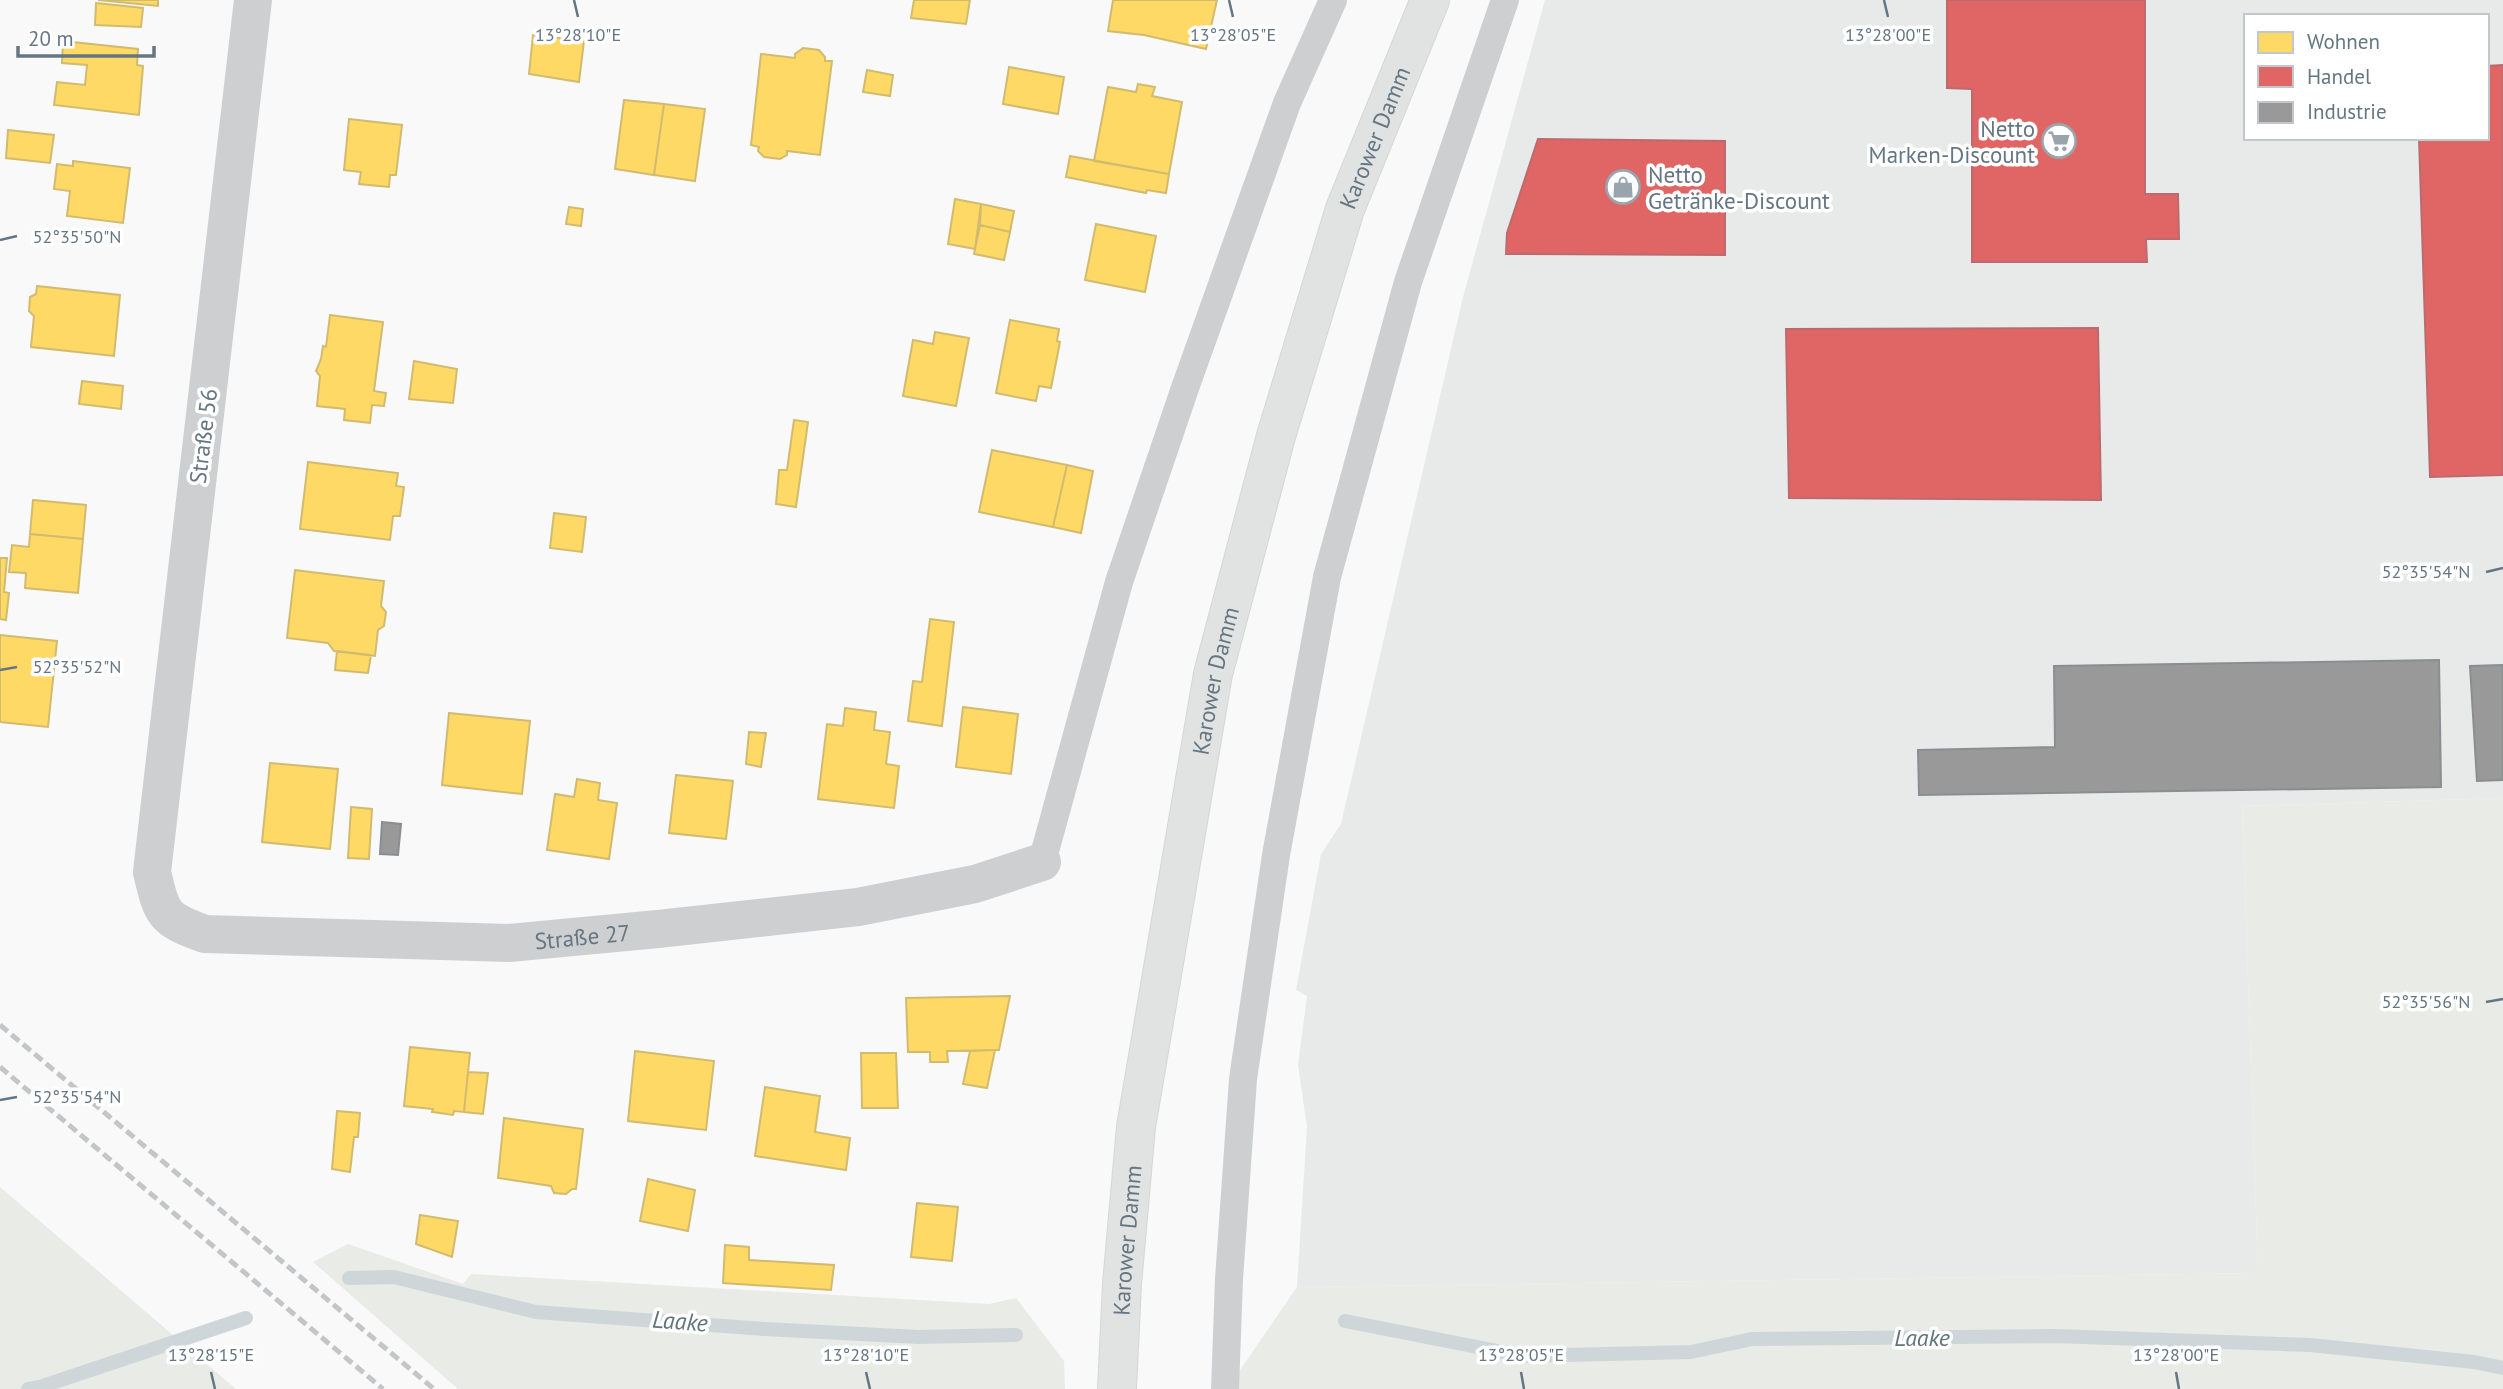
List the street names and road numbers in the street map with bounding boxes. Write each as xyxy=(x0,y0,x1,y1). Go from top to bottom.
street label: Karower Damm xyxy=(1332,62,1416,213)
street label: Straße 56 xyxy=(183,387,223,485)
street label: Karower Damm xyxy=(1185,603,1245,757)
street label: Straße 27 xyxy=(533,917,631,955)
street label: Karower Damm xyxy=(1106,1164,1147,1316)

